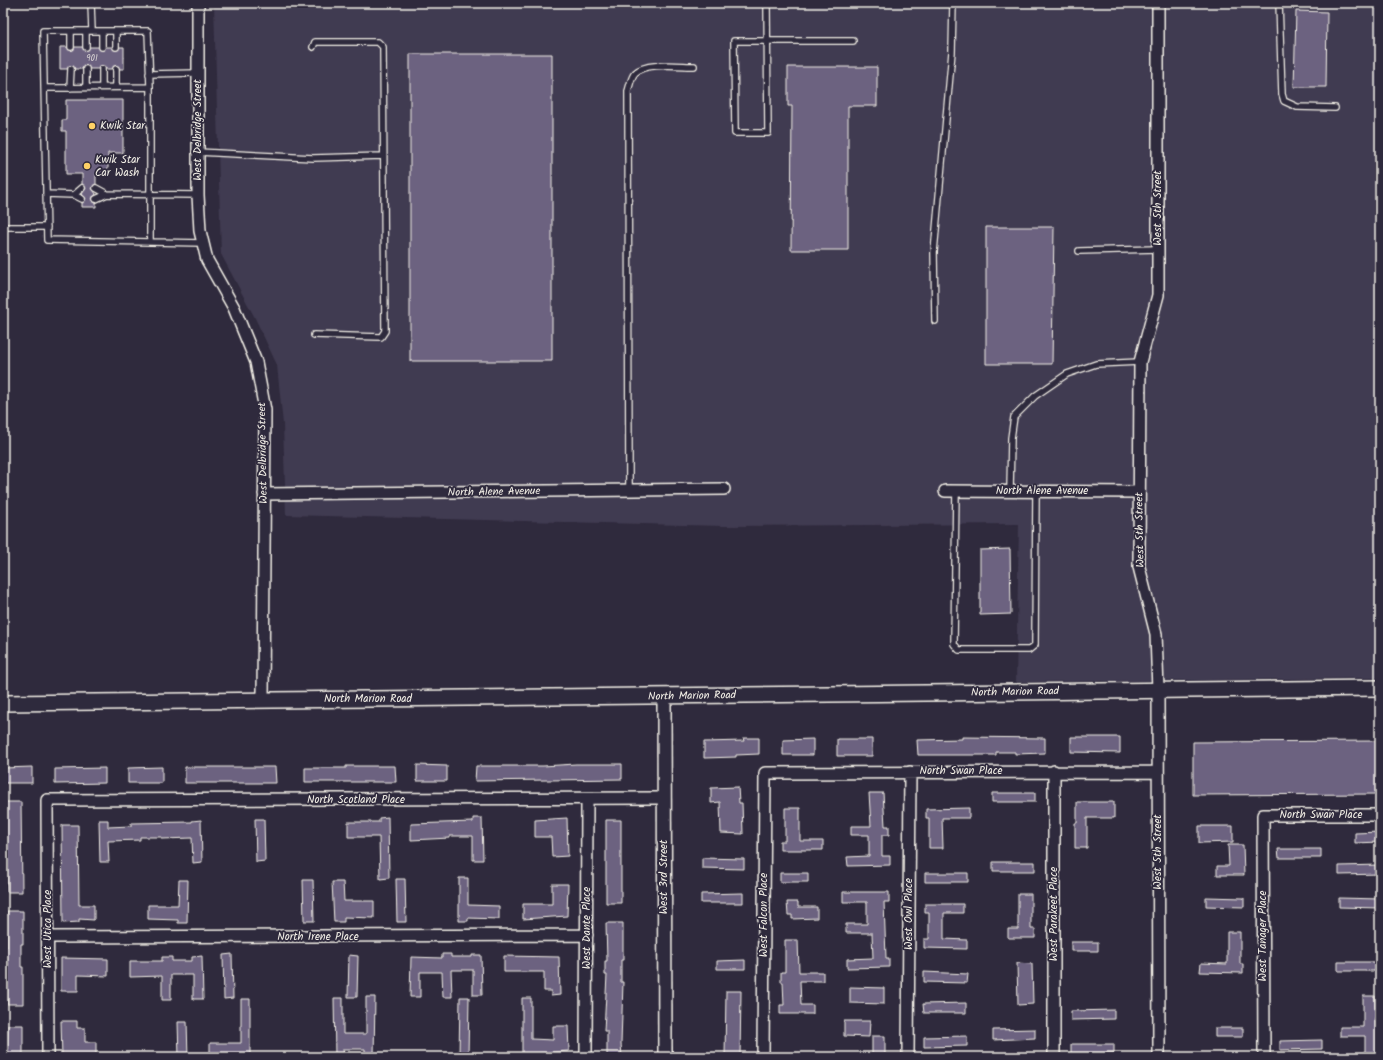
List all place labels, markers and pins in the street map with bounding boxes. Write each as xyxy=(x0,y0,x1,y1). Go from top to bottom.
place label: Kwik Star xyxy=(100,117,146,135)
marker: Kwik Star xyxy=(87,121,97,131)
place label: Kwik Star Car Wash xyxy=(95,151,141,182)
marker: Kwik Star Car Wash xyxy=(82,161,92,171)

